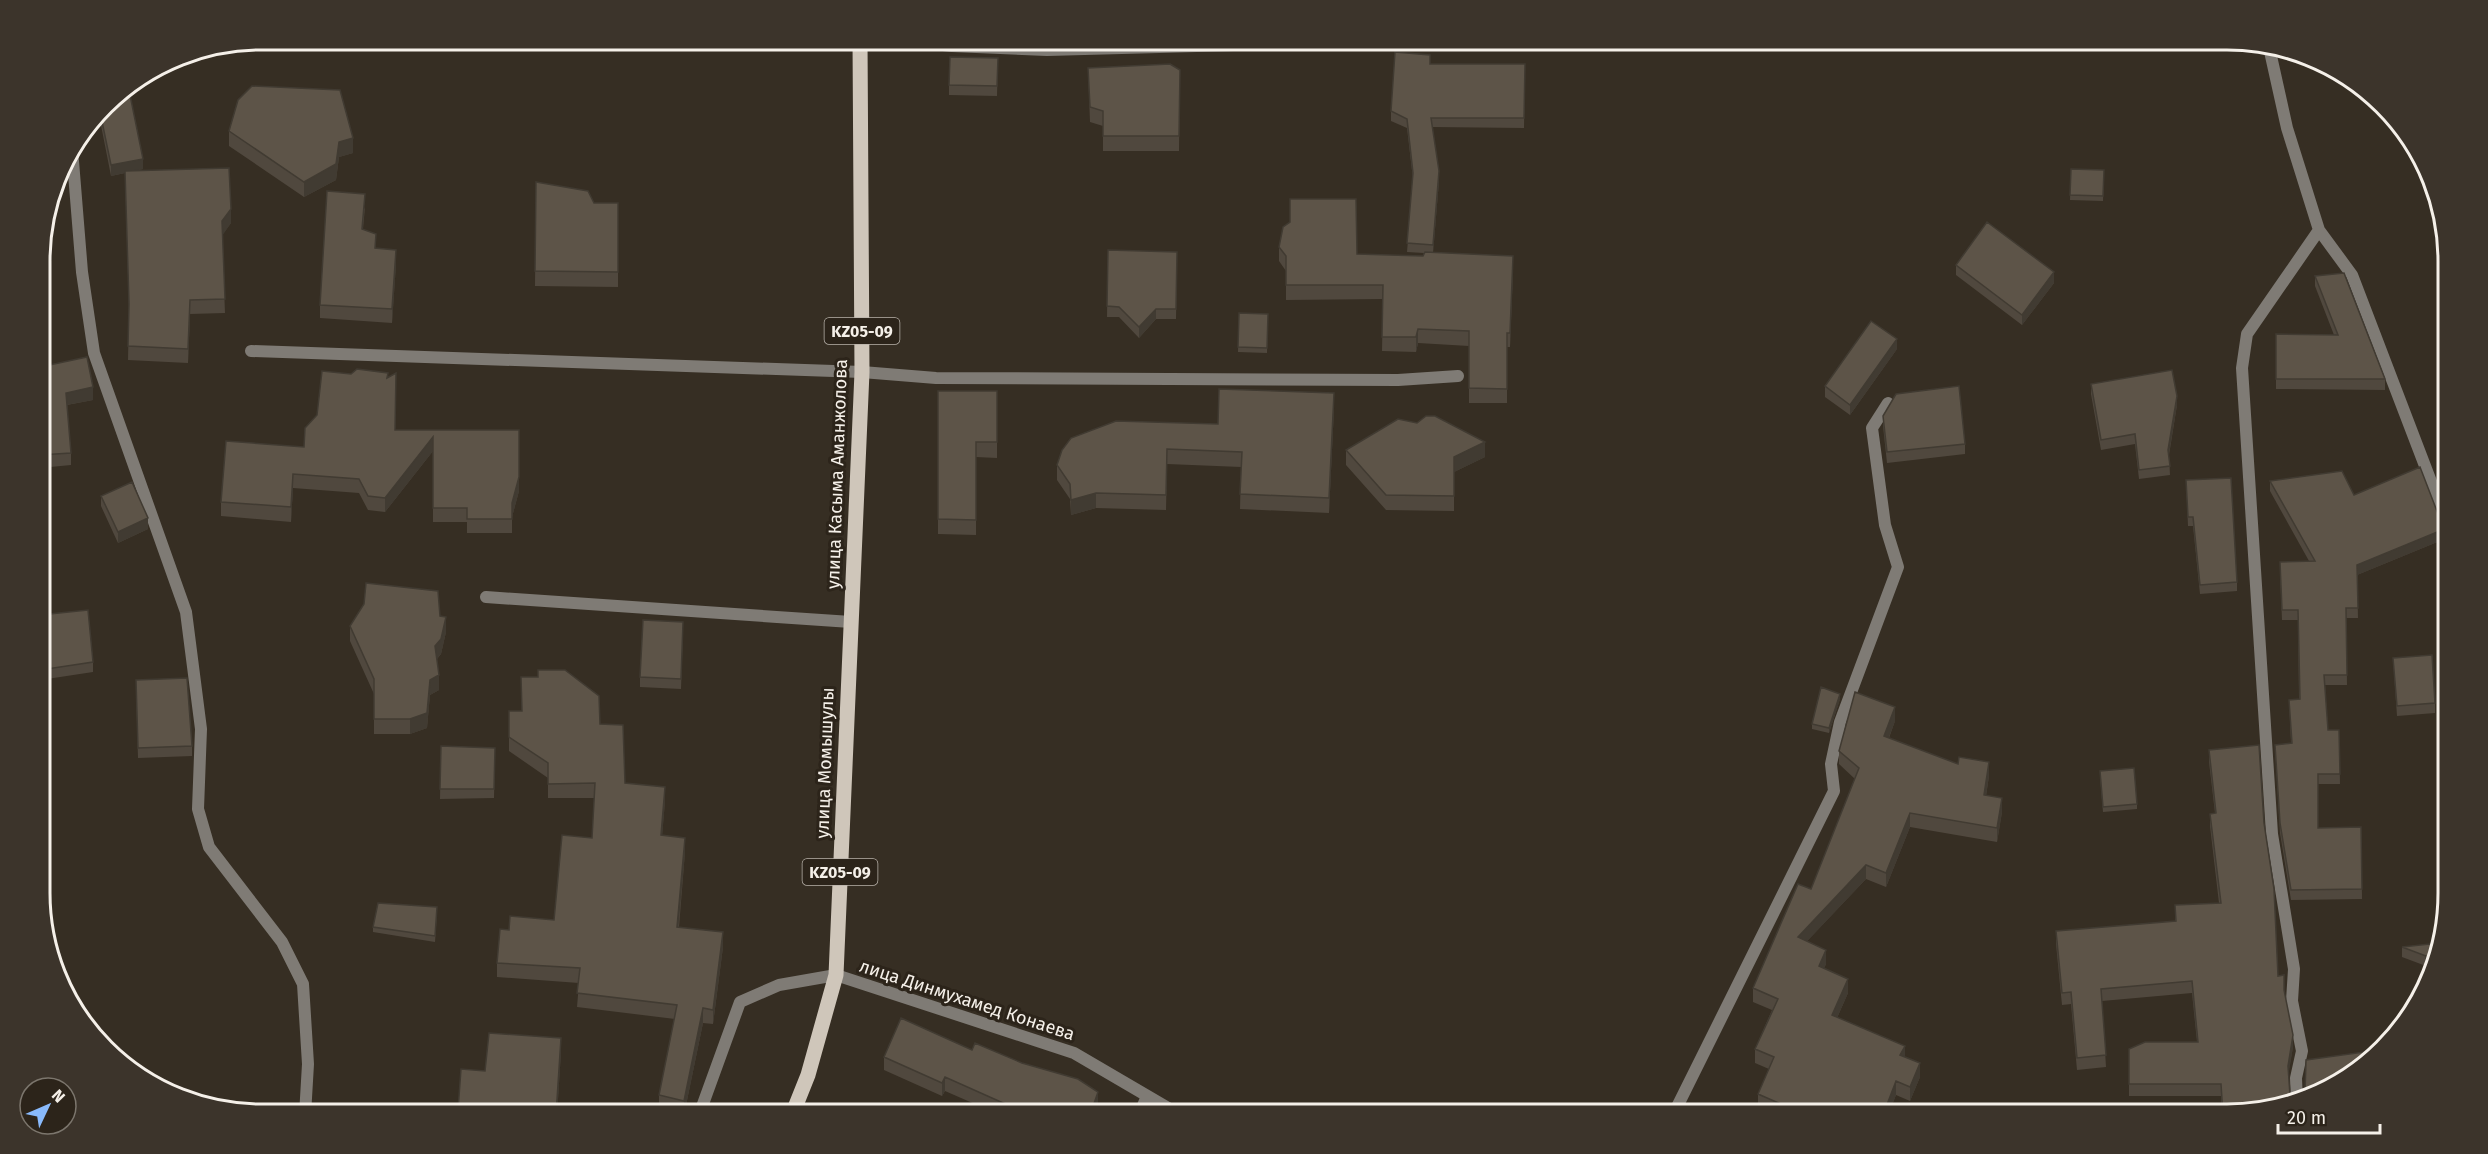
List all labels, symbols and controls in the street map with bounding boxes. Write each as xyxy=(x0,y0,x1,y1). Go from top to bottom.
road number: KZ05-09 xyxy=(824,318,900,344)
street label: улица Касыма Аманжолова xyxy=(822,359,852,589)
street label: улица Момышулы xyxy=(811,687,839,839)
road number: KZ05-09 xyxy=(802,859,878,885)
street label: лица Динмухамед Конаева xyxy=(856,955,1078,1045)
north arrow xyxy=(18,1076,78,1136)
text: N xyxy=(48,1086,69,1106)
scale bar xyxy=(2278,1097,2380,1135)
text: 20 m xyxy=(2287,1107,2326,1129)

